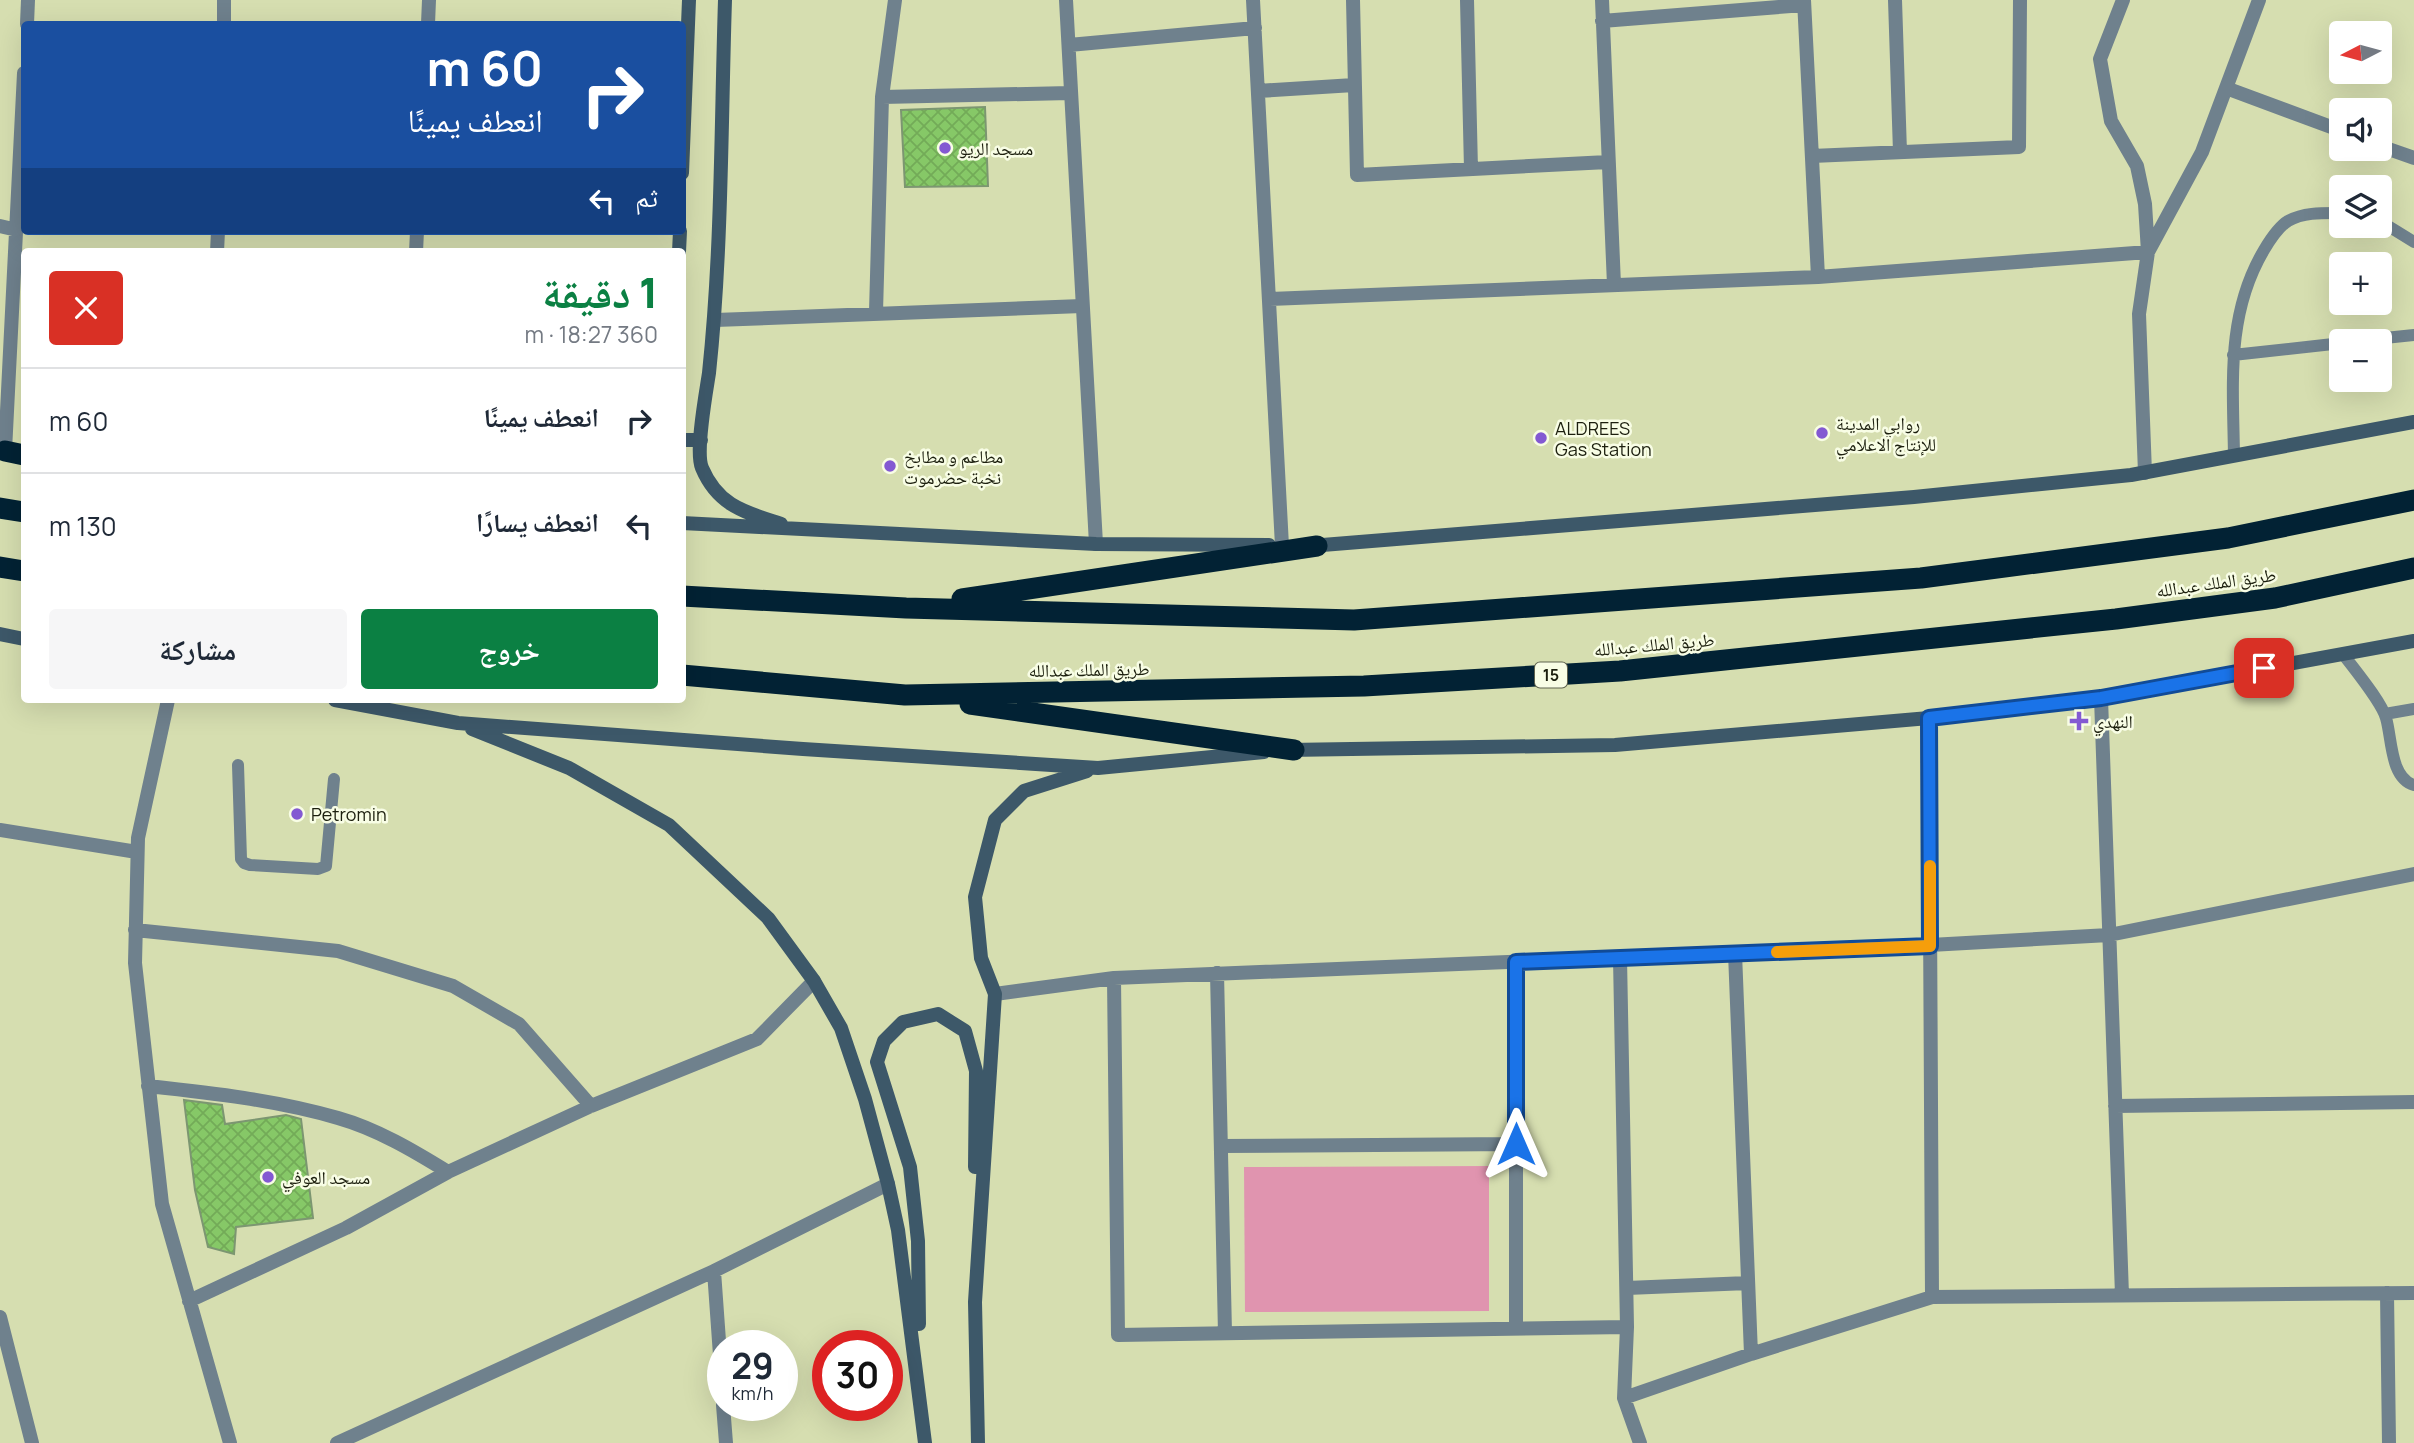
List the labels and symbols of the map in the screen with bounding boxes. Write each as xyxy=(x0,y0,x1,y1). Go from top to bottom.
north arrow xyxy=(2329,21,2392,84)
place label: مسجد الريو xyxy=(959,136,1033,160)
marker: مسجد الريو xyxy=(937,140,953,156)
place label: روابي المدينة للإنتاج الاعلامي xyxy=(1836,411,1936,460)
place label: ALDREES Gas Station xyxy=(1555,416,1652,461)
marker: روابي المدينة للإنتاج الاعلامي xyxy=(1814,425,1830,441)
marker: ALDREES Gas Station xyxy=(1533,430,1549,446)
place label: مطاعم و مطابخ نخبة حضرموت xyxy=(904,444,1003,489)
marker: مطاعم و مطابخ نخبة حضرموت xyxy=(882,458,898,474)
street label: طريق الملك عبدالله xyxy=(2155,562,2277,602)
street label: طريق الملك عبدالله xyxy=(1593,627,1715,661)
pin xyxy=(2234,638,2294,698)
street label: طريق الملك عبدالله xyxy=(1028,656,1150,682)
road number: 15 xyxy=(1535,662,1567,688)
place label: النهدي xyxy=(2093,709,2133,737)
marker: النهدي xyxy=(2071,713,2087,729)
place label: Petromin xyxy=(311,802,387,826)
marker: Petromin xyxy=(289,806,305,822)
position arrow xyxy=(1479,1107,1553,1181)
place label: مسجد العوفي xyxy=(282,1165,370,1193)
marker: مسجد العوفي xyxy=(260,1169,276,1185)
speed limit sign: 30 xyxy=(812,1330,903,1421)

